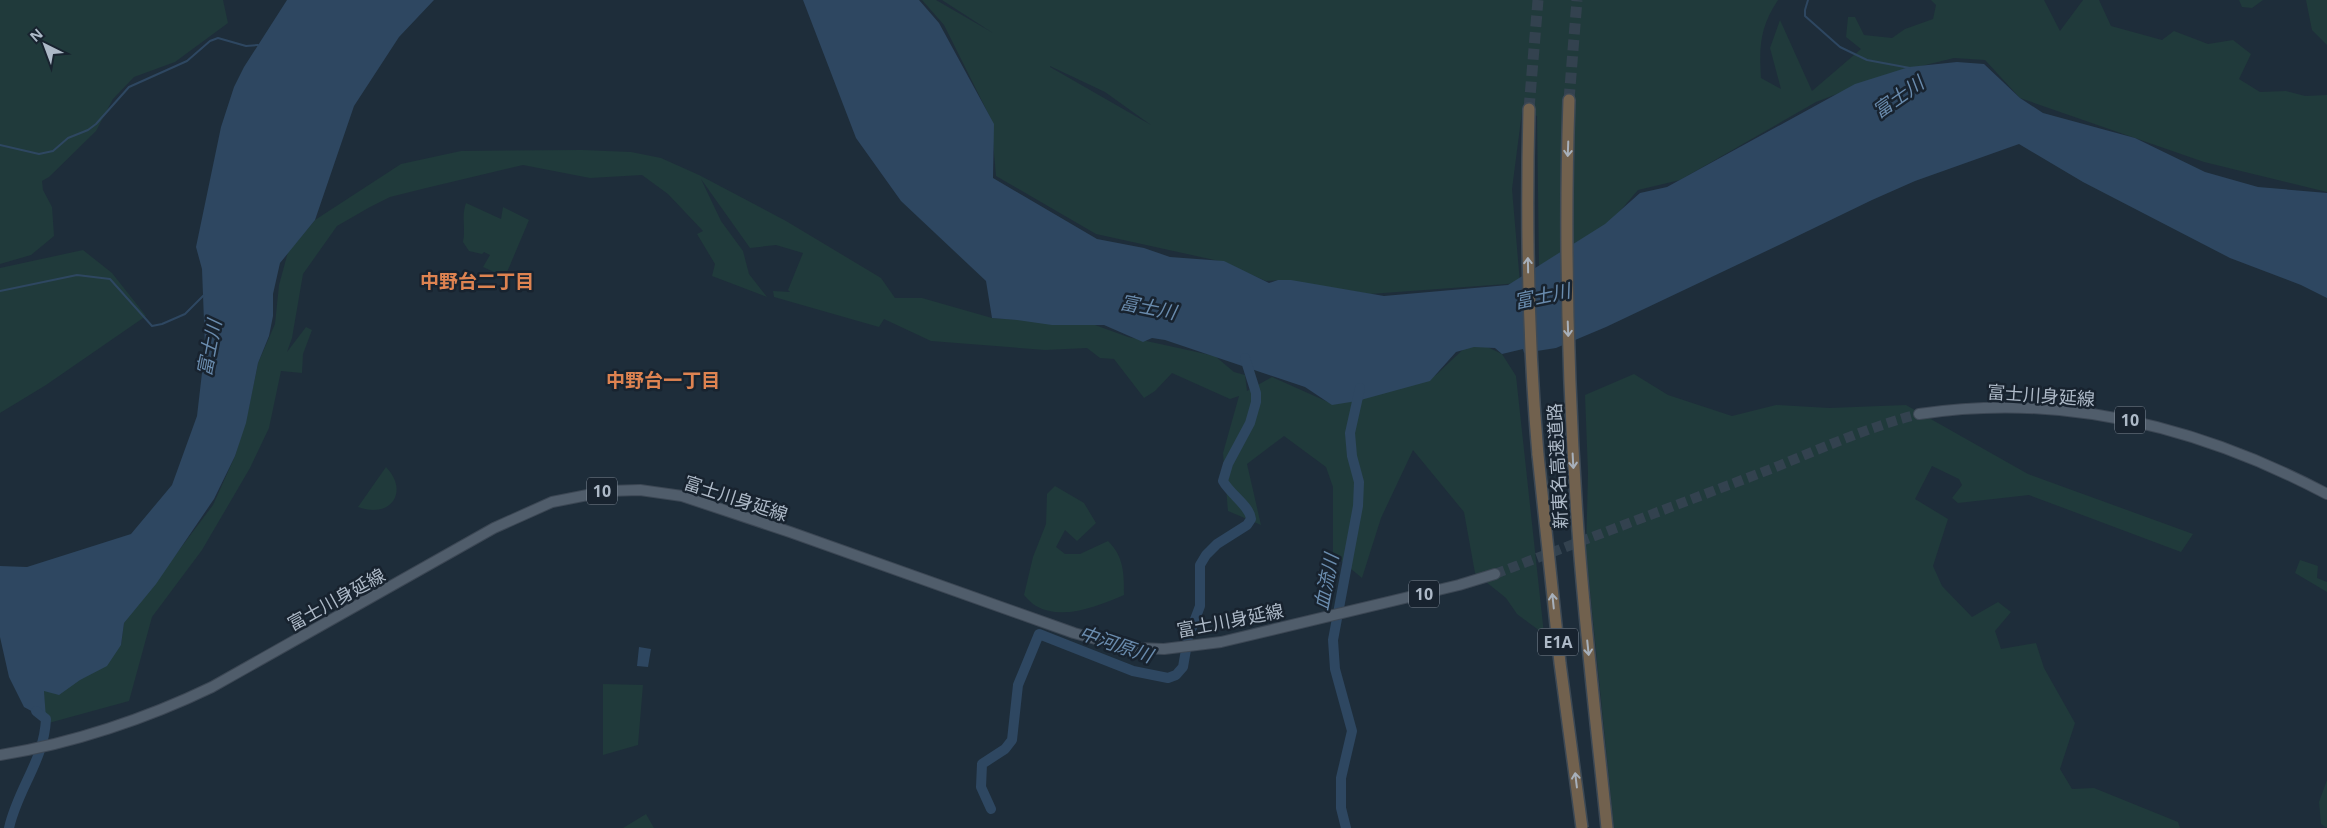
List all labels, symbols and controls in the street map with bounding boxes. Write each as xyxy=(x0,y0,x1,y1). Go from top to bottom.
north arrow xyxy=(20,20,70,70)
text: N xyxy=(25,24,47,46)
water label: 富士川 xyxy=(1867,69,1930,124)
one-way arrow xyxy=(1563,140,1572,156)
one-way arrow xyxy=(1523,257,1533,274)
district label: 中野台二丁目 xyxy=(420,268,534,294)
water label: 富士川 xyxy=(1511,277,1575,315)
water label: 富士川 xyxy=(1118,289,1180,326)
water label: 富士川 xyxy=(191,316,228,378)
one-way arrow xyxy=(1563,320,1572,336)
district label: 中野台一丁目 xyxy=(606,367,720,393)
street label: 富士川身延線 xyxy=(1986,379,2096,411)
street label: 新東名高速道路 xyxy=(1542,402,1572,530)
road number: 10 xyxy=(2115,406,2145,434)
one-way arrow xyxy=(1569,452,1578,468)
street label: 富士川身延線 xyxy=(681,470,791,526)
road number: 10 xyxy=(587,478,617,504)
water label: 血流川 xyxy=(1308,550,1345,612)
street label: 富士川身延線 xyxy=(283,562,389,636)
road number: 10 xyxy=(1409,580,1439,608)
one-way arrow xyxy=(1549,593,1558,609)
street label: 富士川身延線 xyxy=(1175,598,1285,642)
water label: 中河原川 xyxy=(1076,619,1158,669)
road number: E1A xyxy=(1538,628,1578,656)
one-way arrow xyxy=(1583,639,1593,655)
one-way arrow xyxy=(1571,772,1581,788)

